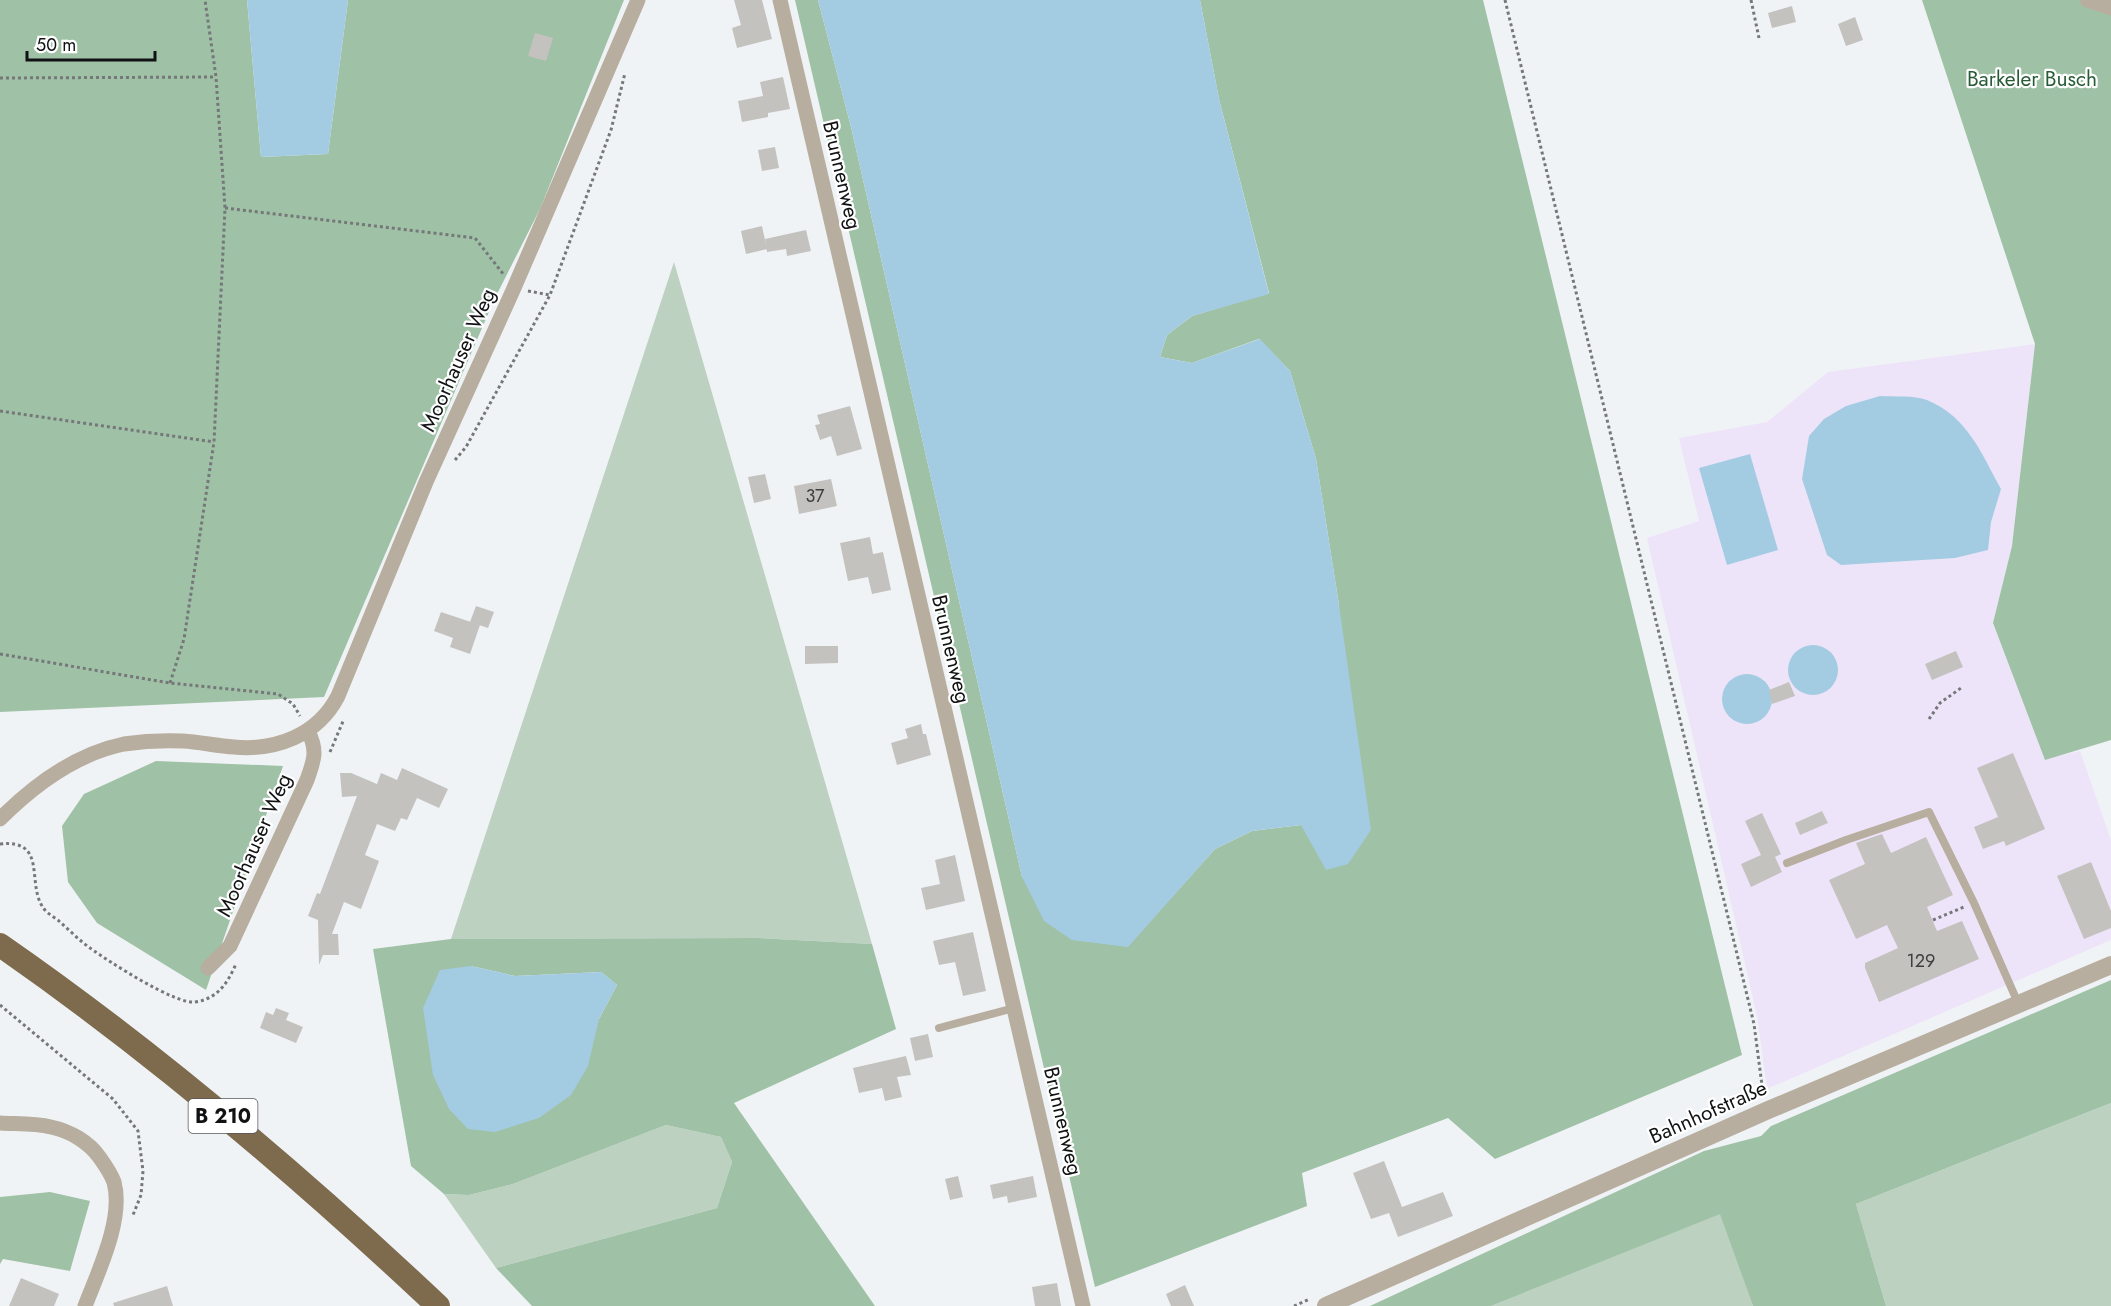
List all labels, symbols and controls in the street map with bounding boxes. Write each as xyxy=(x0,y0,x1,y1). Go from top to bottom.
scale bar xyxy=(27,24,154,62)
text: 50 m xyxy=(36,32,76,58)
park label: Barkeler Busch xyxy=(1967,64,2097,94)
street label: Brunnenweg xyxy=(815,118,869,232)
street label: Moorhauser Weg xyxy=(413,284,503,436)
house number: 37 xyxy=(805,483,825,509)
street label: Brunnenweg xyxy=(924,592,978,706)
street label: Moorhauser Weg xyxy=(209,769,299,921)
house number: 129 xyxy=(1907,948,1935,974)
street label: Brunnenweg xyxy=(1036,1064,1090,1178)
street label: Bahnhofstraße xyxy=(1644,1073,1772,1151)
road number: B 210 xyxy=(188,1099,258,1133)

